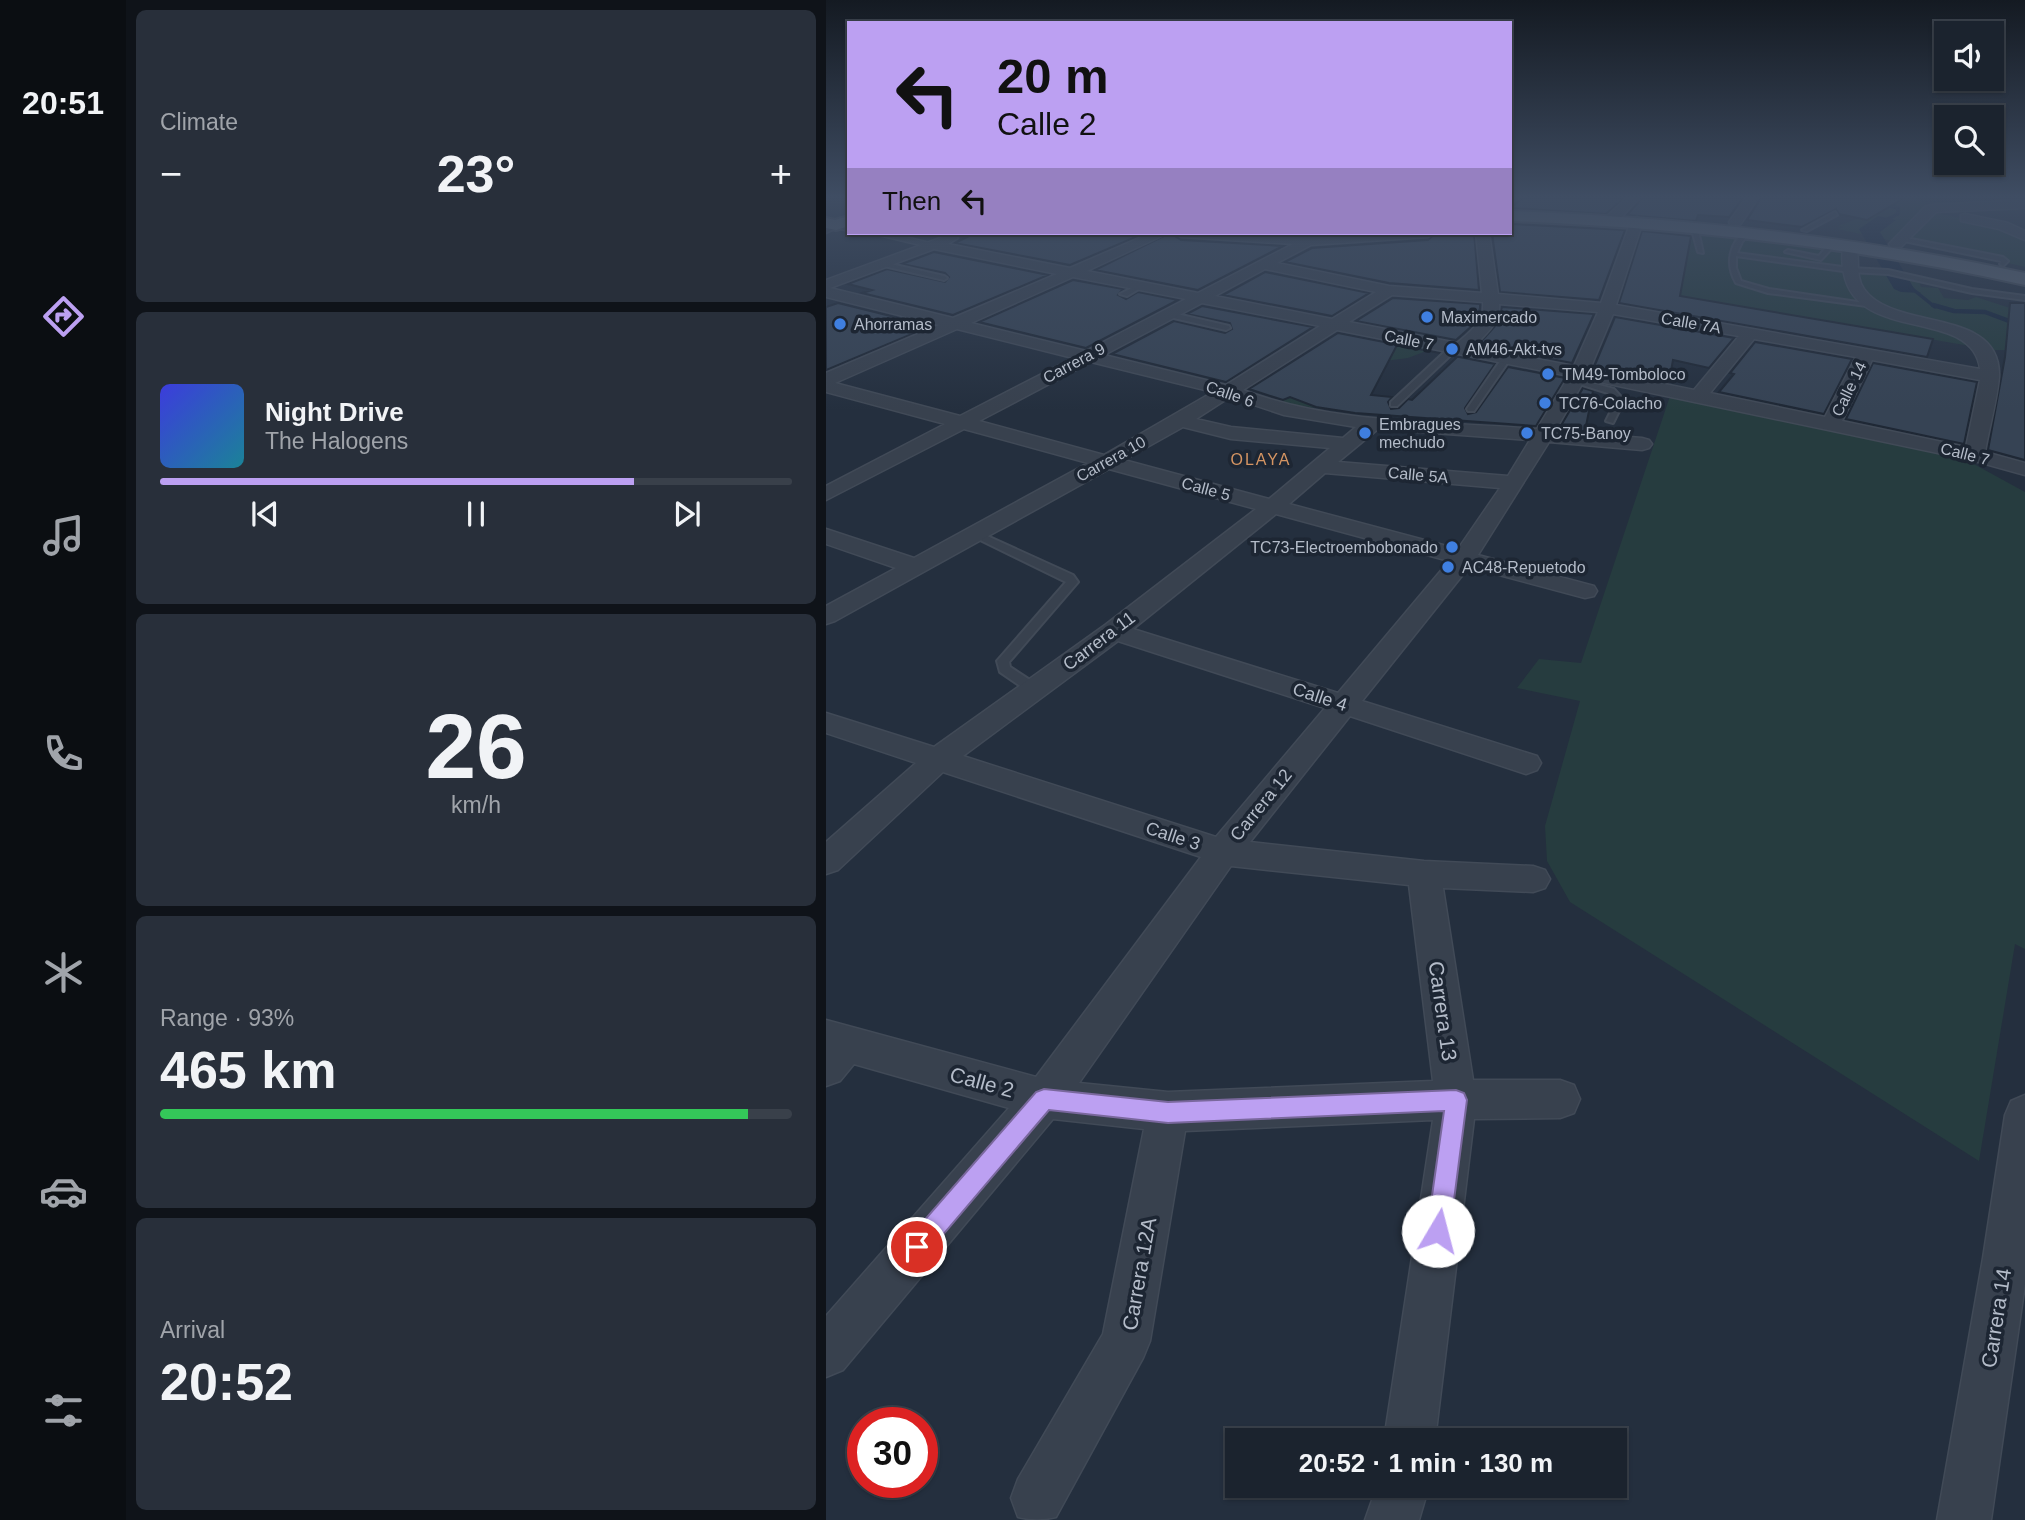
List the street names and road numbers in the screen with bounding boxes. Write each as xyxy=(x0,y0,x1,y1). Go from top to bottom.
street label: Calle 7A xyxy=(1660,309,1723,337)
street label: Calle 7 xyxy=(1383,327,1435,353)
street label: Carrera 9 xyxy=(1040,340,1108,386)
street label: Calle 14 xyxy=(1828,359,1870,419)
street label: Calle 6 xyxy=(1204,378,1256,410)
street label: Carrera 10 xyxy=(1073,433,1149,485)
street label: Calle 7 xyxy=(1939,440,1991,468)
street label: Calle 5A xyxy=(1387,464,1449,486)
street label: Calle 5 xyxy=(1180,474,1232,504)
street label: Carrera 11 xyxy=(1059,608,1139,674)
street label: Calle 4 xyxy=(1290,679,1350,715)
street label: Carrera 12 xyxy=(1226,765,1296,845)
street label: Calle 3 xyxy=(1143,818,1203,854)
street label: Carrera 13 xyxy=(1425,960,1461,1062)
street label: Calle 2 xyxy=(947,1062,1017,1102)
street label: Carrera 12A xyxy=(1118,1216,1160,1332)
street label: Carrera 14 xyxy=(1977,1266,2015,1369)

